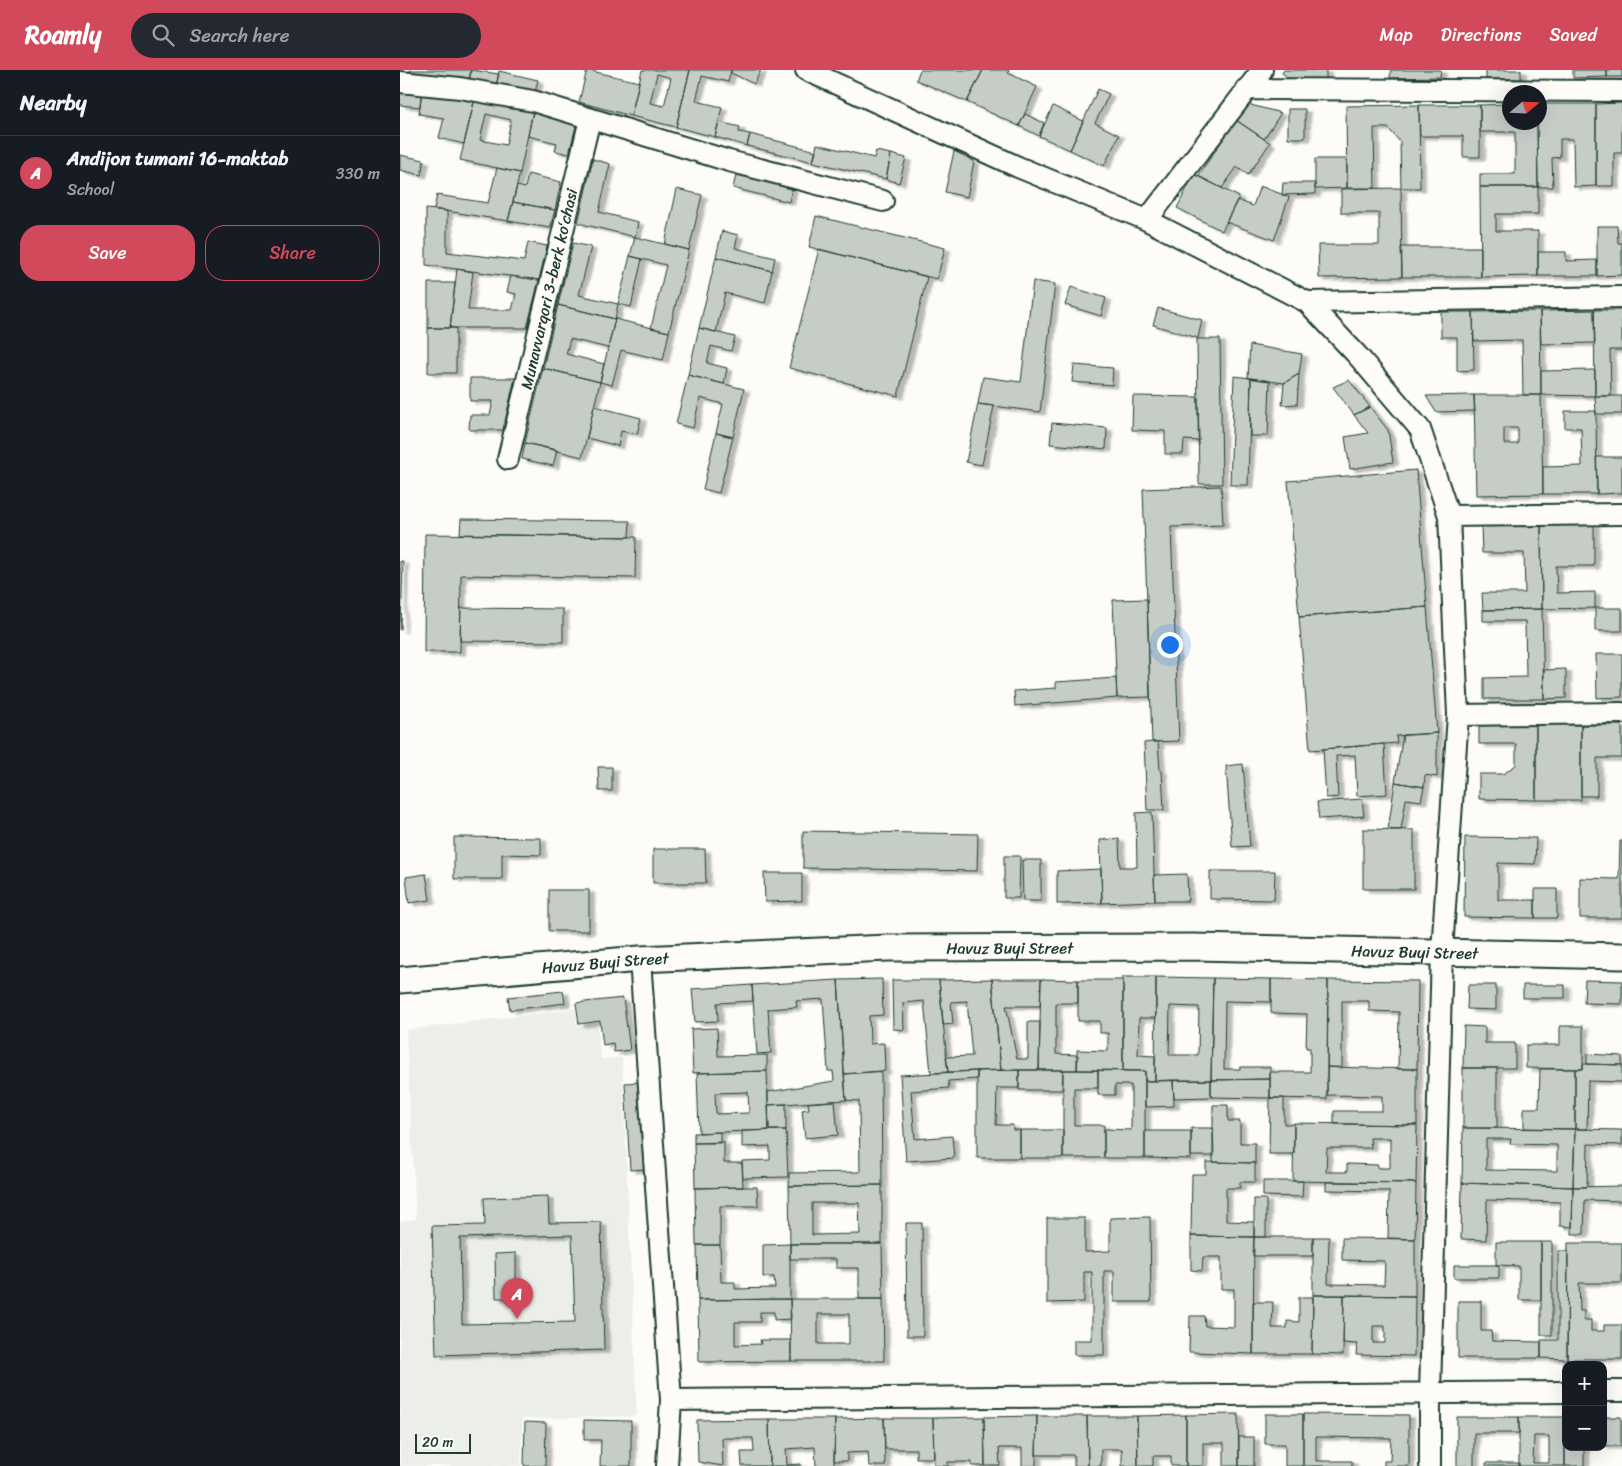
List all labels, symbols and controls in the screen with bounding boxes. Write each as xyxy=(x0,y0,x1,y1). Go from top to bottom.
search box xyxy=(131,13,481,58)
text: Roamly xyxy=(25,14,101,56)
text: Search here xyxy=(189,19,289,52)
text: Map xyxy=(1380,19,1413,51)
text: Directions xyxy=(1441,19,1522,51)
text: Saved xyxy=(1550,19,1597,51)
icon: search xyxy=(149,21,177,49)
text: Nearby xyxy=(20,84,86,122)
north arrow xyxy=(1502,85,1547,130)
text: Andijon tumani 16-maktab xyxy=(67,142,288,175)
text: A xyxy=(31,159,41,188)
text: 330 m xyxy=(336,159,380,188)
text: School xyxy=(67,175,114,204)
street label: Munavvarqori 3-berk koʻchasi xyxy=(512,185,586,392)
button: Save xyxy=(20,225,195,281)
button: Share xyxy=(205,225,380,281)
your location xyxy=(1157,632,1183,658)
street label: Havuz Buyi Street xyxy=(946,933,1074,962)
street label: Havuz Buyi Street xyxy=(1351,936,1479,967)
street label: Havuz Buyi Street xyxy=(541,943,670,982)
pin: A xyxy=(501,1278,533,1319)
map controls xyxy=(1562,1361,1607,1451)
button: + xyxy=(1562,1361,1607,1406)
button: − xyxy=(1562,1406,1607,1451)
text: 20 m xyxy=(422,1430,453,1455)
scale bar xyxy=(415,1431,471,1454)

